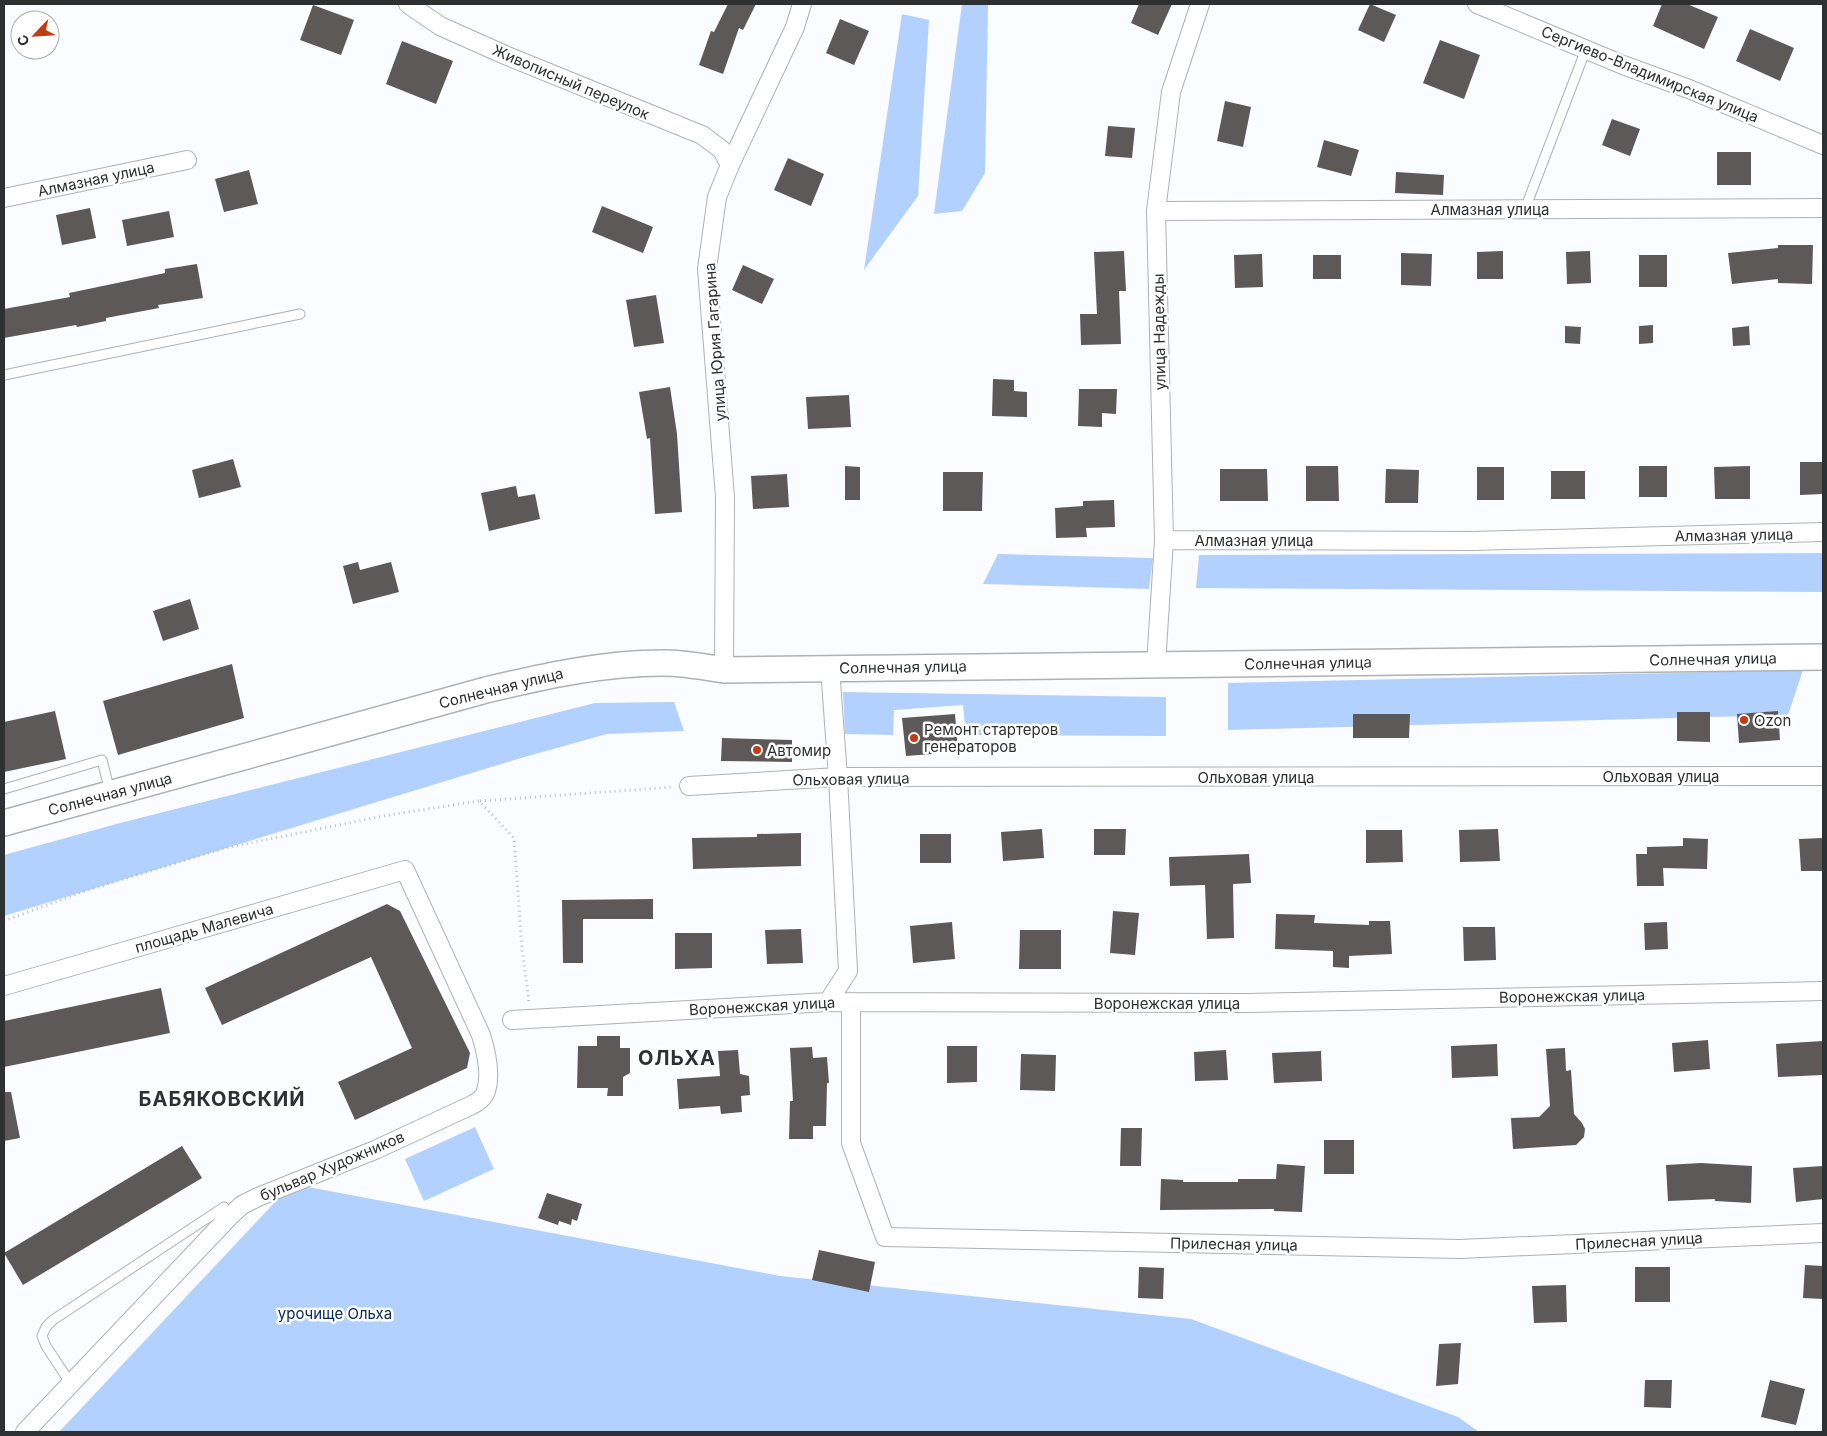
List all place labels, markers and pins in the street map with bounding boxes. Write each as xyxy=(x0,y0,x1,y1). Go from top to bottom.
place label: Ozon xyxy=(1754,711,1791,730)
marker: Ozon xyxy=(1738,714,1750,726)
place label: Ремонт стартеров генераторов xyxy=(924,720,1058,756)
marker: Ремонт стартеров генераторов xyxy=(908,732,920,744)
place label: Автомир xyxy=(767,741,831,760)
marker: Автомир xyxy=(751,744,763,756)

